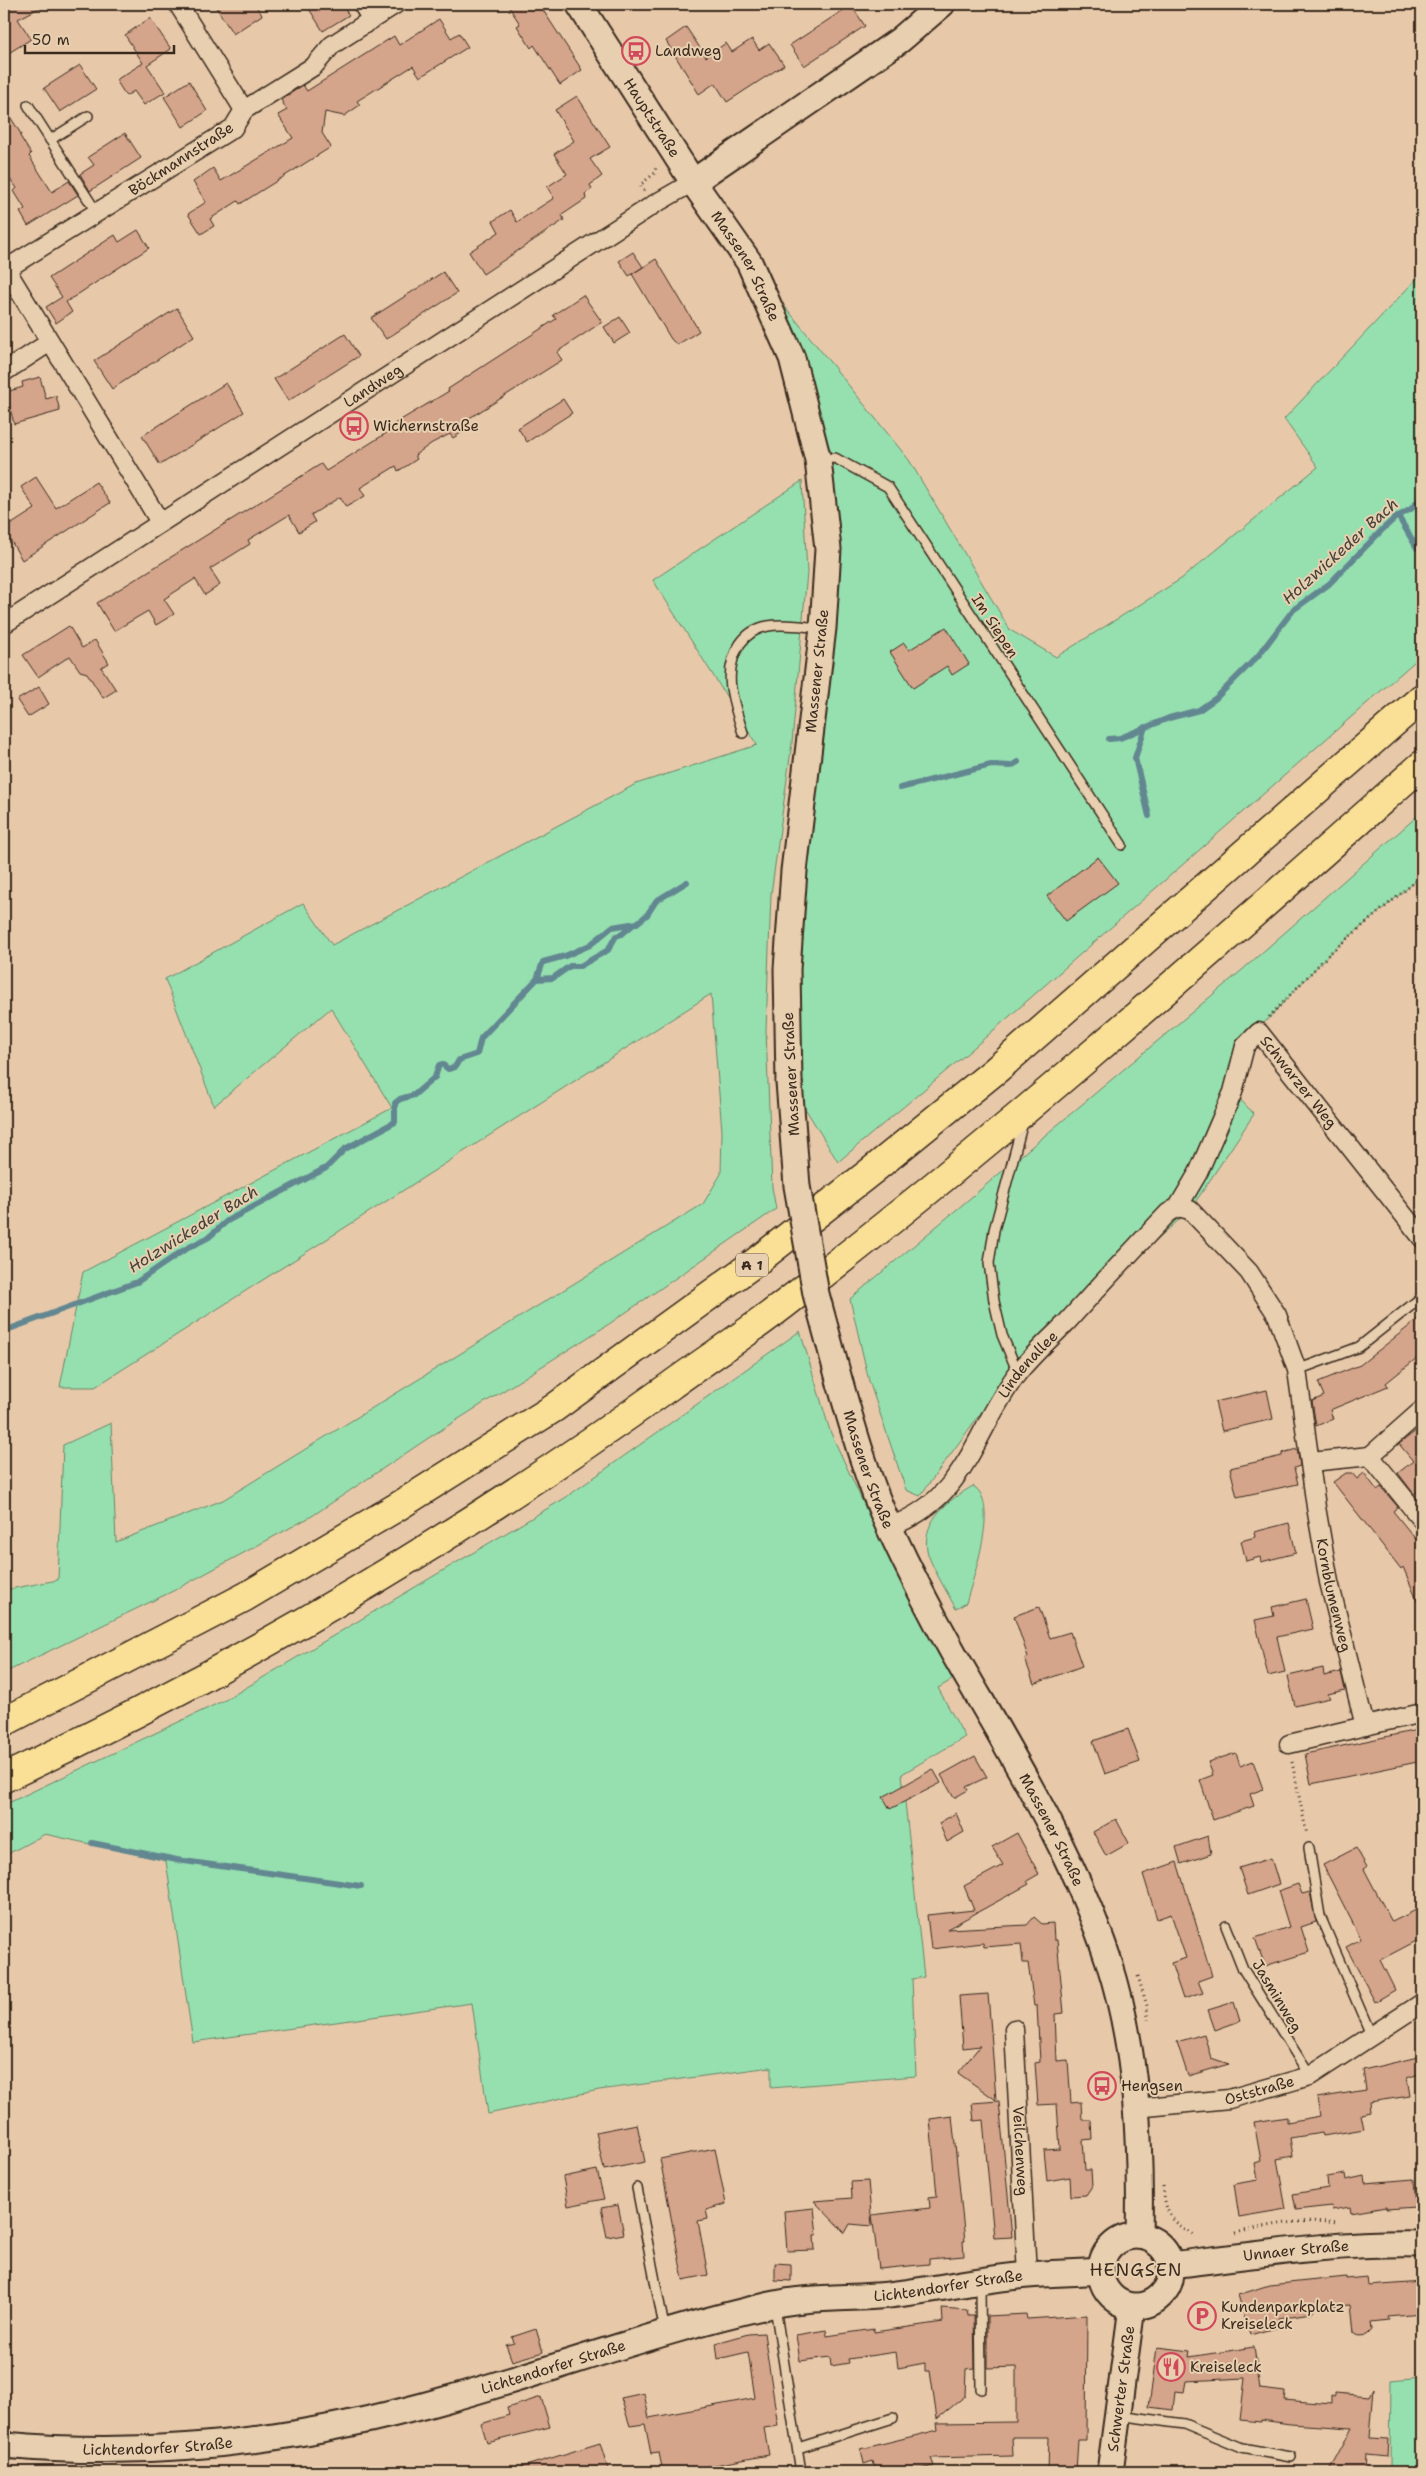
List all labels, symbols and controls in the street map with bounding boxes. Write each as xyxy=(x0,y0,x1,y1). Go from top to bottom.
scale bar xyxy=(25,22,174,54)
text: 50 m xyxy=(32,30,70,50)
bus stop icon: Landweg xyxy=(621,36,651,66)
place label: Landweg xyxy=(655,41,721,61)
street label: Hauptstraße xyxy=(619,74,685,161)
street label: Böckmannstraße xyxy=(125,118,237,200)
street label: Massener Straße xyxy=(706,207,784,325)
street label: Landweg xyxy=(340,360,406,412)
bus stop icon: Wichernstraße xyxy=(339,411,369,441)
place label: Wichernstraße xyxy=(373,416,479,436)
water label: Holzwickeder Bach xyxy=(1278,493,1402,609)
street label: Im Siepen xyxy=(967,590,1023,662)
street label: Massener Straße xyxy=(801,608,833,734)
street label: Massener Straße xyxy=(778,1011,804,1137)
street label: Schwarzer Weg xyxy=(1256,1031,1342,1133)
water label: Holzwickeder Bach xyxy=(124,1181,262,1277)
road number: A 1 xyxy=(736,1254,768,1276)
street label: Lindenallee xyxy=(993,1326,1062,1402)
street label: Massener Straße xyxy=(838,1408,898,1532)
street label: Kornblumenweg xyxy=(1312,1537,1356,1654)
street label: Massener Straße xyxy=(1014,1770,1088,1889)
street label: Jasminweg xyxy=(1247,1956,1307,2036)
bus stop icon: Hengsen xyxy=(1087,2071,1117,2101)
street label: Oststraße xyxy=(1222,2071,1297,2110)
place label: Hengsen xyxy=(1121,2076,1183,2096)
street label: Veilchenweg xyxy=(1008,2105,1033,2196)
street label: Unnaer Straße xyxy=(1242,2236,1350,2266)
district label: HENGSEN xyxy=(1089,2258,1183,2282)
street label: Lichtendorfer Straße xyxy=(873,2266,1024,2306)
place label: Kundenparkplatz Kreiseleck xyxy=(1221,2297,1345,2334)
parking icon: Kundenparkplatz Kreiseleck xyxy=(1187,2301,1217,2331)
street label: Schwerter Straße xyxy=(1103,2324,1139,2453)
street label: Lichtendorfer Straße xyxy=(478,2335,628,2399)
restaurant icon: Kreiseleck xyxy=(1156,2352,1186,2382)
place label: Kreiseleck xyxy=(1190,2357,1262,2377)
street label: Lichtendorfer Straße xyxy=(82,2433,234,2460)

